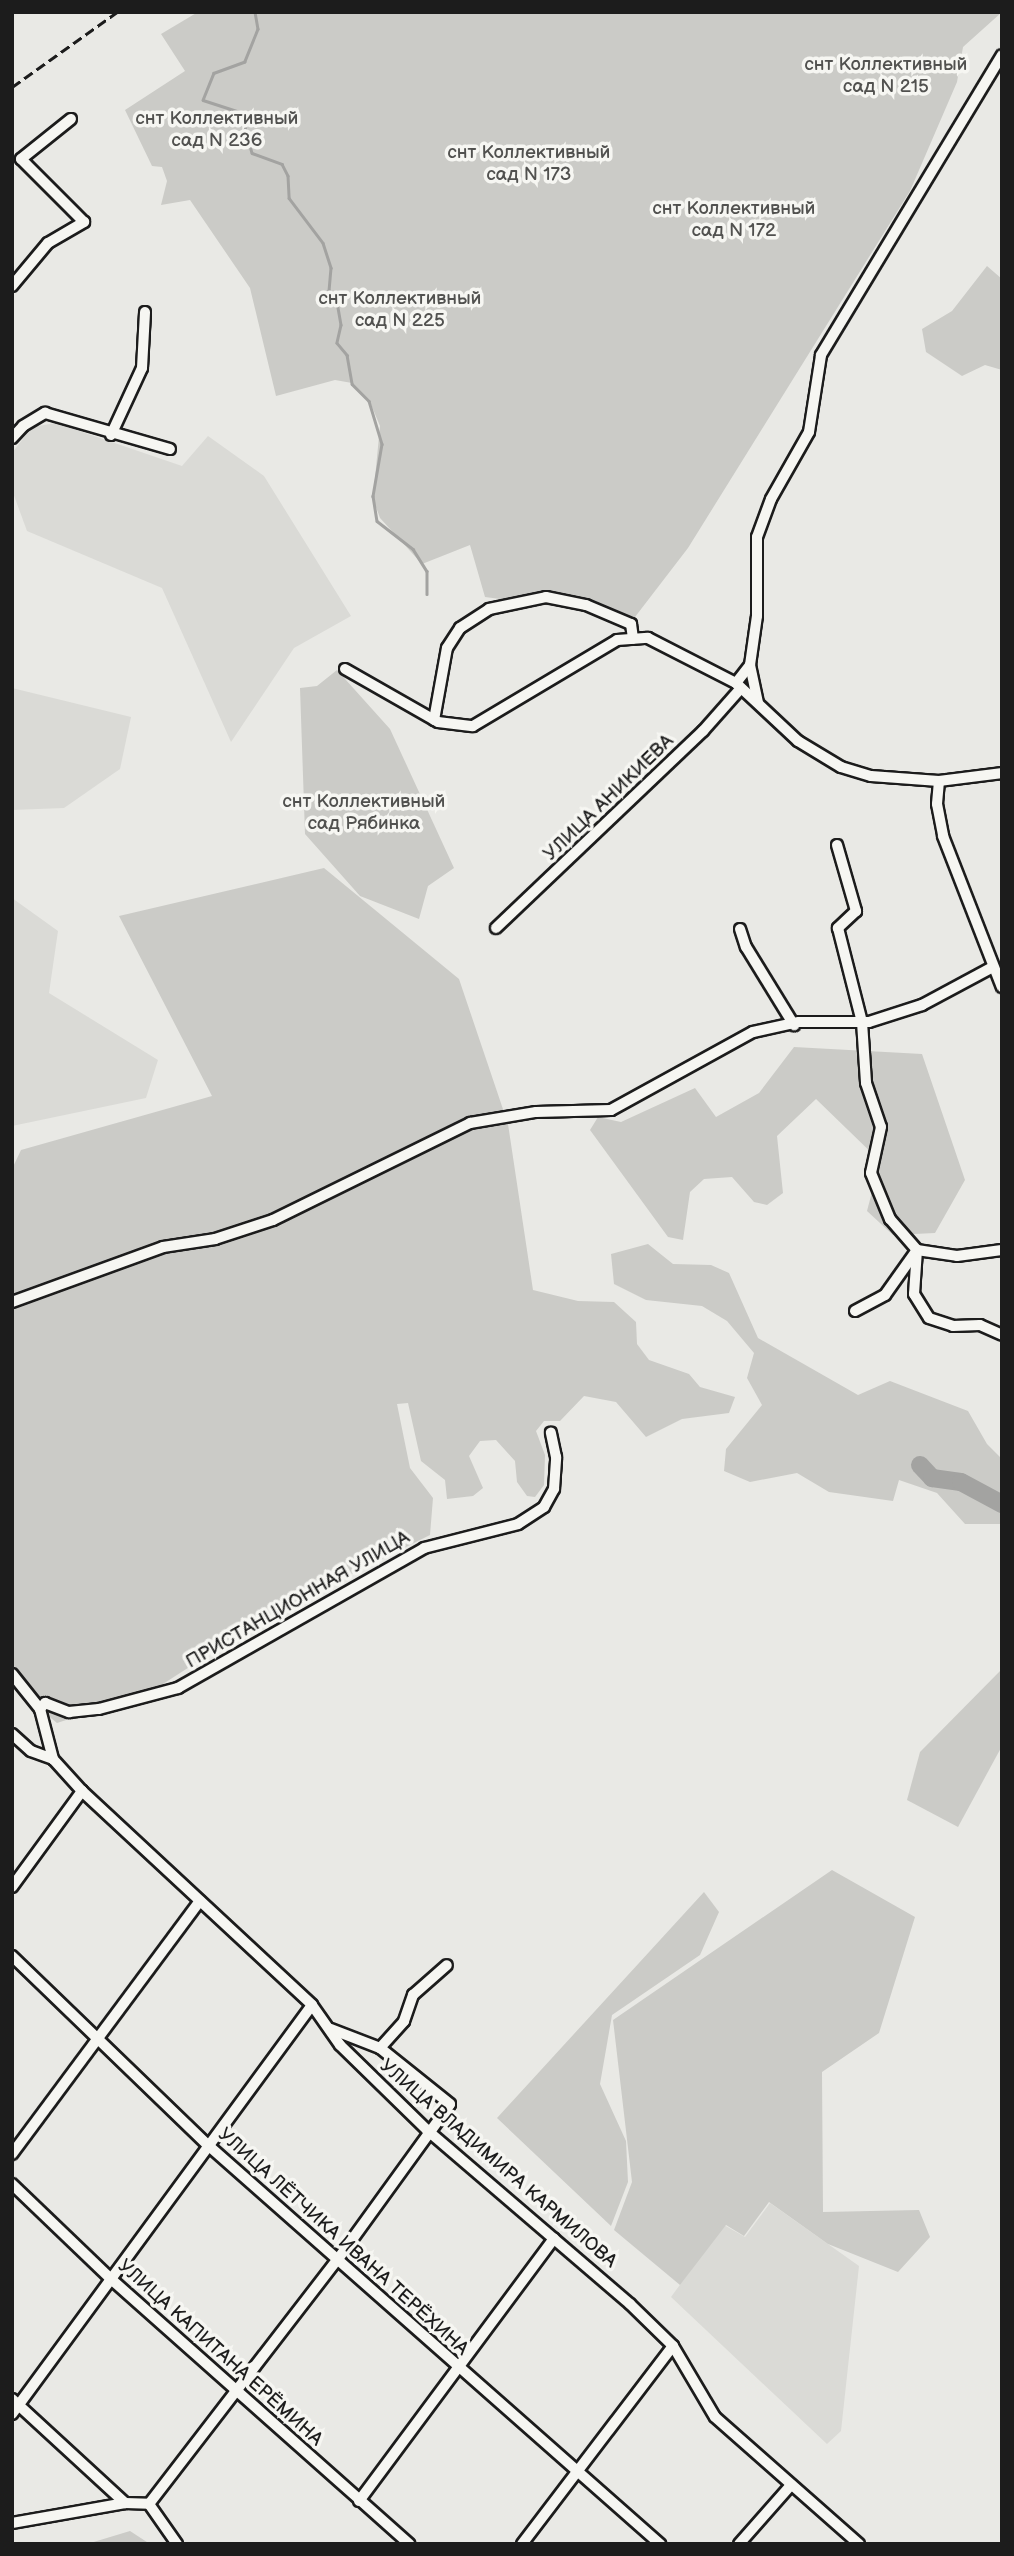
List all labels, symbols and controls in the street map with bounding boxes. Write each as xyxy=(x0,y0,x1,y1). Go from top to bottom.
park label: снт Коллективный сад N 215 xyxy=(805,54,967,98)
park label: снт Коллективный сад N 236 xyxy=(136,108,298,152)
park label: снт Коллективный сад N 173 xyxy=(448,142,610,186)
park label: снт Коллективный сад N 172 xyxy=(653,198,815,242)
park label: снт Коллективный сад N 225 xyxy=(319,288,481,332)
street label: УЛИЦА АНИКИЕВА xyxy=(539,730,679,866)
park label: снт Коллективный сад Рябинка xyxy=(283,791,445,835)
street label: ПРИСТАНЦИОННАЯ УЛИЦА xyxy=(182,1526,414,1674)
street label: УЛИЦА ВЛАДИМИРА КАРМИЛОВА xyxy=(375,2055,621,2273)
street label: УЛИЦА ЛЁТЧИКА ИВАНА ТЕРЁХИНА xyxy=(213,2123,473,2361)
street label: УЛИЦА КАПИТАНА ЕРЁМИНА xyxy=(113,2255,327,2451)

